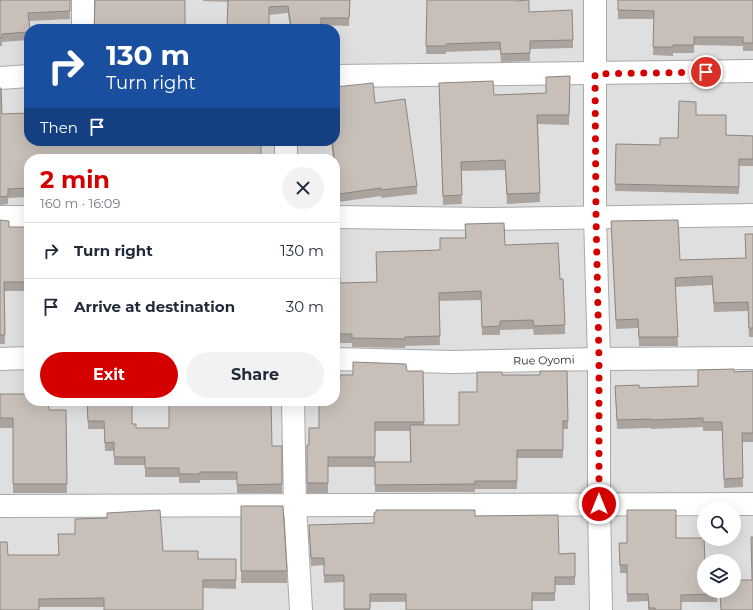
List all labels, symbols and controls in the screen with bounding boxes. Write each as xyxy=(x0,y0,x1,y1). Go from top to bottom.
text: 130 m xyxy=(106,38,190,72)
icon: right xyxy=(40,40,92,92)
pin xyxy=(689,55,723,89)
icon: arrive xyxy=(695,61,717,83)
text: Turn right xyxy=(106,72,196,94)
icon: arrive xyxy=(86,116,108,138)
text: Then xyxy=(40,118,78,137)
text: 2 min xyxy=(40,165,110,194)
button: close xyxy=(282,167,324,209)
text: 160 m · 16:09 xyxy=(40,195,120,211)
icon: right xyxy=(40,240,62,262)
text: Turn right xyxy=(74,241,153,260)
text: 130 m xyxy=(280,241,324,260)
icon: arrive xyxy=(40,296,62,318)
text: Arrive at destination xyxy=(74,297,235,316)
text: 30 m xyxy=(286,297,324,316)
button: Exit xyxy=(40,352,178,398)
button: Share xyxy=(186,352,324,398)
street label: Rue Oyomi xyxy=(513,353,575,368)
position arrow xyxy=(578,483,620,525)
map controls xyxy=(697,502,741,598)
button: search xyxy=(697,502,741,546)
button: layers xyxy=(697,554,741,598)

